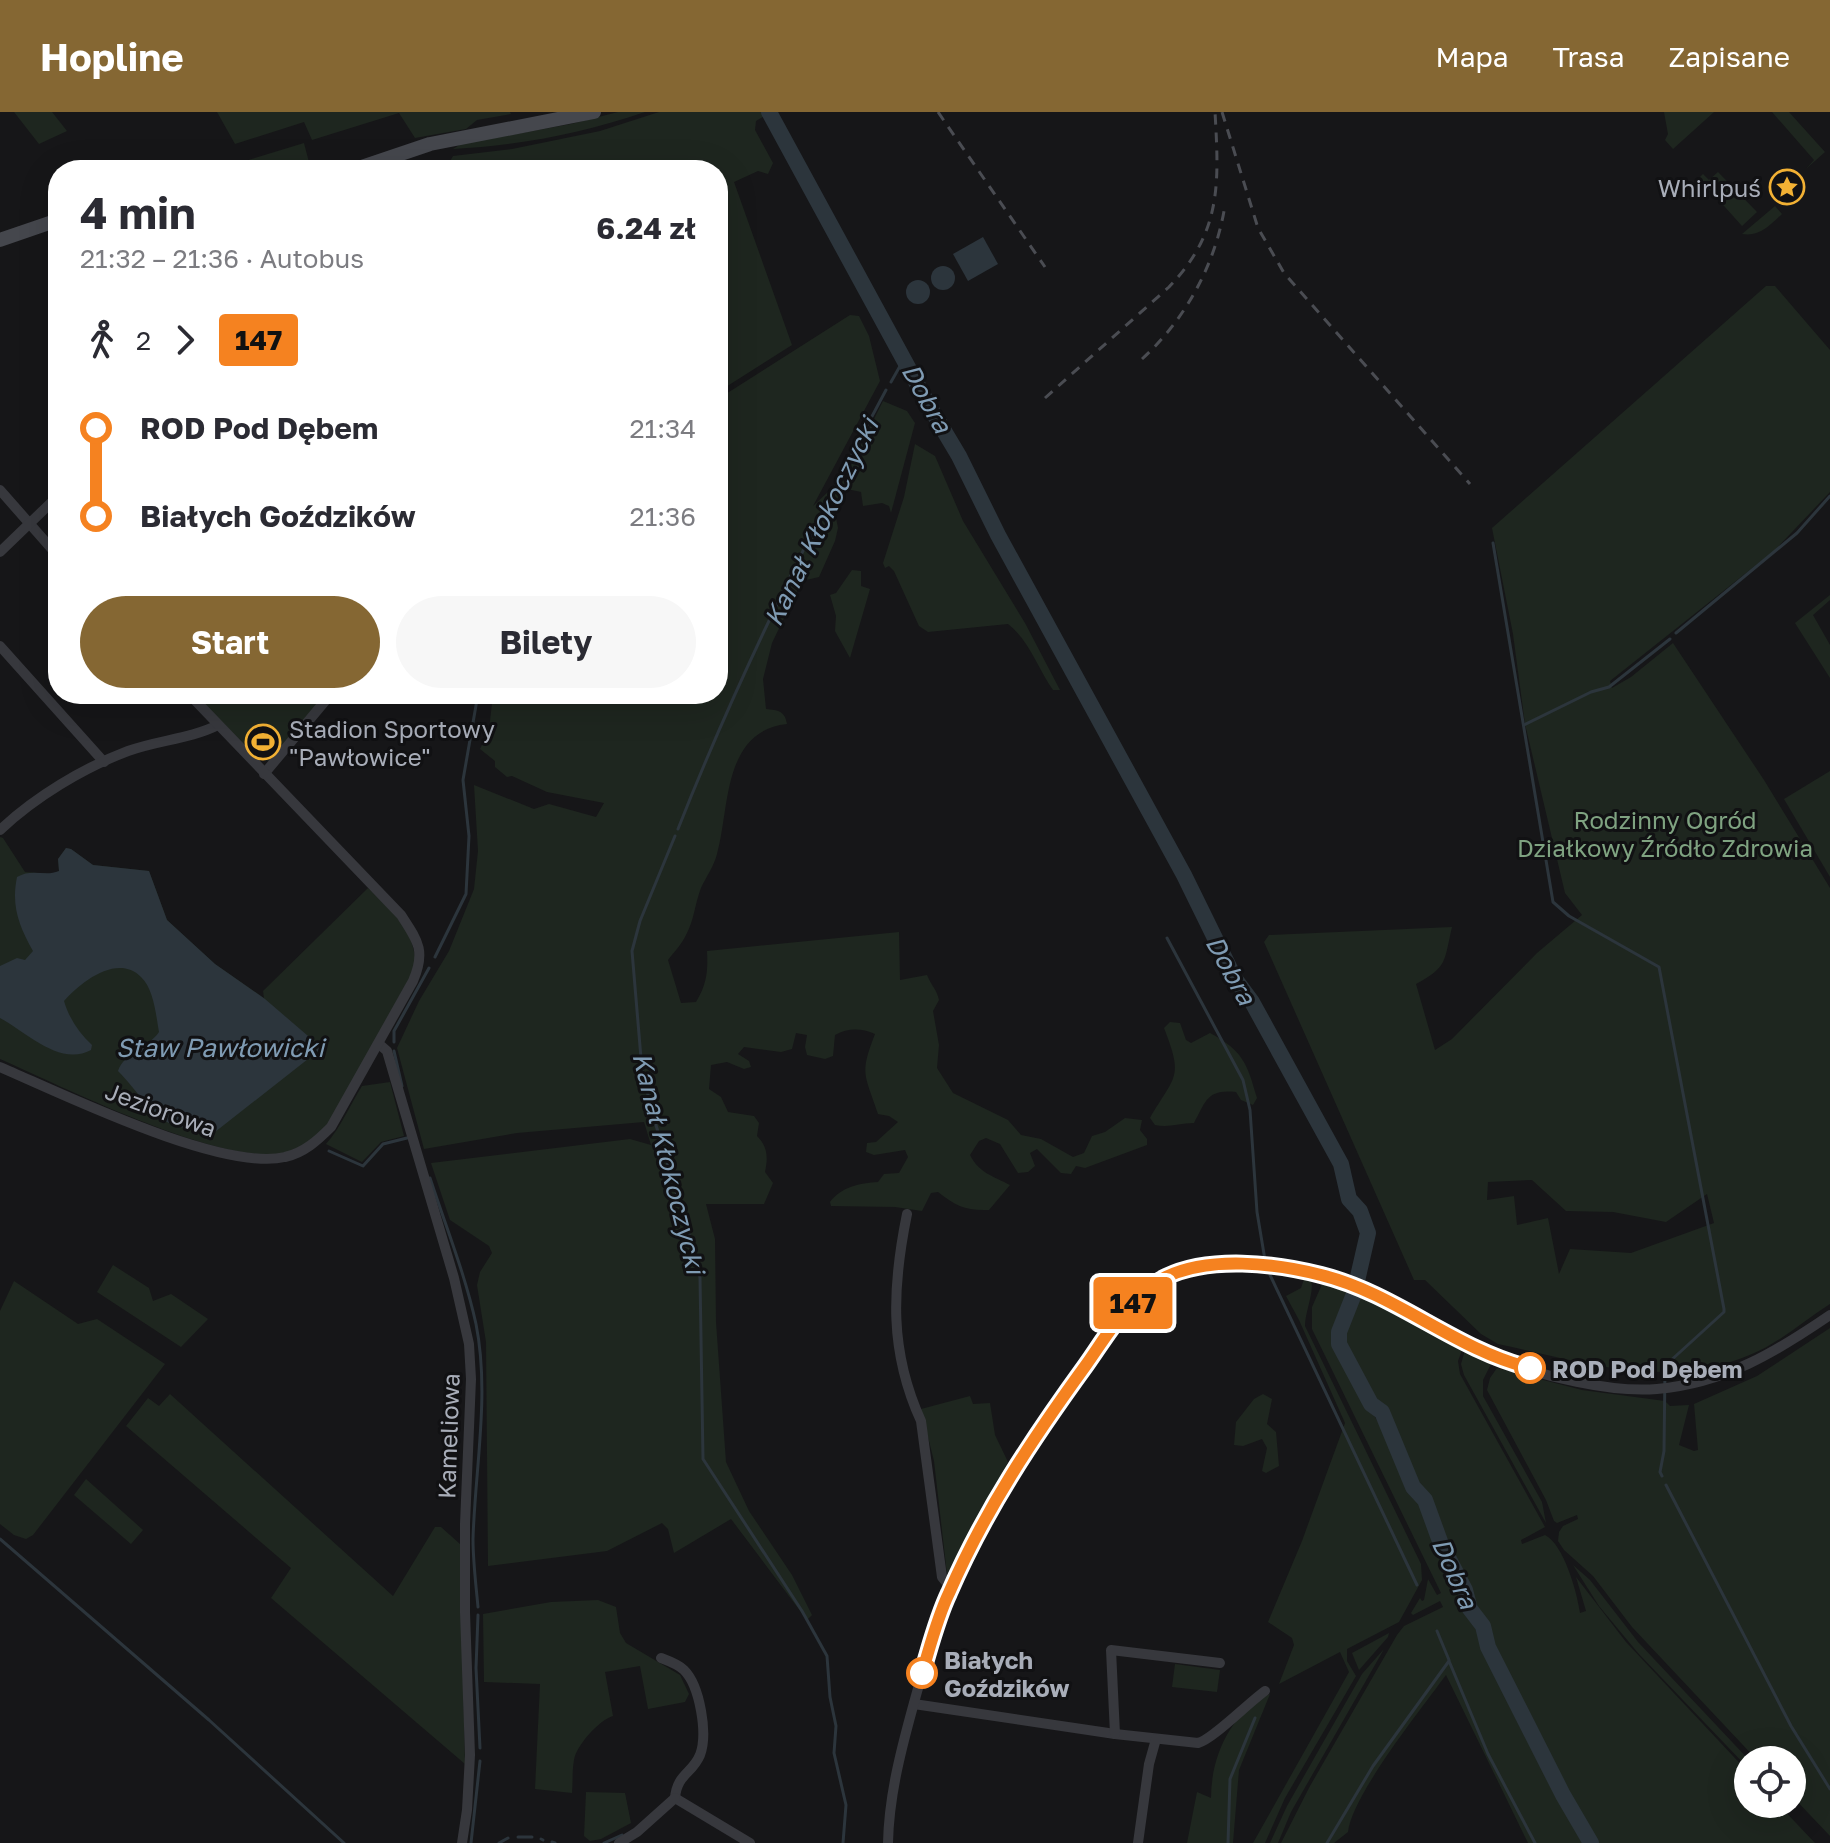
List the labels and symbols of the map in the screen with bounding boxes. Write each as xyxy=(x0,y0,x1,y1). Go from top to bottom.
place icon: Whirlpuś xyxy=(1768,168,1806,206)
place label: Whirlpuś xyxy=(1658,173,1761,202)
water label: Dobra xyxy=(895,358,959,439)
water label: Kanał Kłokoczycki xyxy=(757,410,886,631)
place label: Stadion Sportowy "Pawłowice" xyxy=(289,714,495,771)
sports icon: Stadion Sportowy "Pawłowice" xyxy=(244,723,282,761)
park label: Rodzinny Ogród Działkowy Źródło Zdrowia xyxy=(1517,805,1813,862)
water label: Dobra xyxy=(1199,930,1263,1011)
water label: Staw Pawłowicki xyxy=(116,1032,327,1063)
water label: Kanał Kłokoczycki xyxy=(626,1049,712,1280)
street label: Jeziorowa xyxy=(101,1076,221,1142)
line badge: 147 xyxy=(1087,1277,1179,1329)
marker: ROD Pod Dębem xyxy=(1515,1353,1545,1383)
place label: ROD Pod Dębem xyxy=(1552,1354,1743,1383)
street label: Kameliowa xyxy=(431,1373,465,1499)
water label: Dobra xyxy=(1426,1533,1485,1614)
place label: Białych Goździków xyxy=(944,1645,1069,1702)
marker: Białych Goździków xyxy=(907,1658,937,1688)

